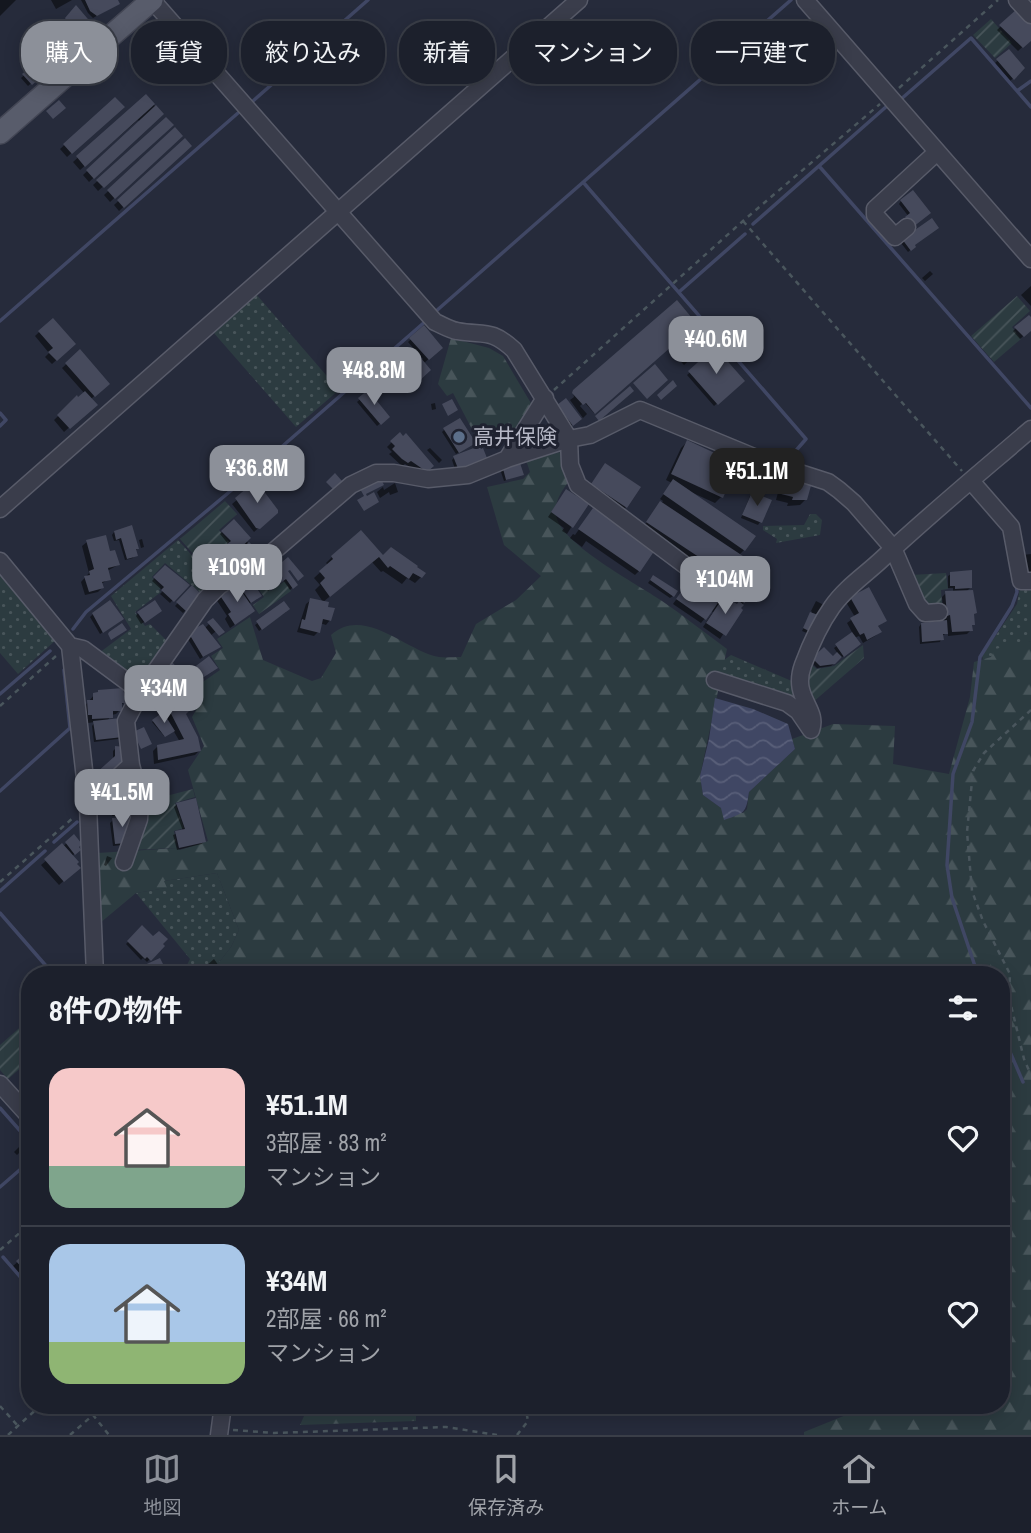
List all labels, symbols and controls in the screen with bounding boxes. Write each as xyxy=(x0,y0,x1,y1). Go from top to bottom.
chip: 購入 xyxy=(21,21,117,84)
chip: 賃貸 xyxy=(131,21,227,84)
chip: 絞り込み xyxy=(241,21,385,84)
chip: 新着 xyxy=(399,21,495,84)
chip: マンション xyxy=(509,21,677,84)
chip: 一戸建て xyxy=(691,21,835,84)
pin: ¥40.6M xyxy=(659,316,773,376)
text: ¥40.6M xyxy=(685,323,747,354)
pin: ¥48.8M xyxy=(317,348,431,407)
text: ¥48.8M xyxy=(343,354,405,385)
place label: 高井保険 xyxy=(473,422,557,451)
marker: 高井保険 xyxy=(451,429,467,445)
pin: ¥36.8M xyxy=(200,446,314,505)
pin: ¥51.1M xyxy=(700,448,814,508)
text: ¥36.8M xyxy=(226,452,288,483)
text: ¥51.1M xyxy=(726,455,788,486)
pin: ¥109M xyxy=(188,544,286,604)
text: ¥109M xyxy=(208,551,266,582)
pin: ¥104M xyxy=(676,556,774,616)
text: ¥104M xyxy=(696,563,754,594)
pin: ¥34M xyxy=(123,666,205,725)
text: ¥34M xyxy=(140,672,188,703)
pin: ¥41.5M xyxy=(65,770,179,829)
text: ¥41.5M xyxy=(91,776,153,807)
icon: filters xyxy=(944,989,982,1027)
text: 8件の物件 xyxy=(49,990,183,1030)
text: ¥51.1M xyxy=(266,1084,348,1124)
icon: home xyxy=(105,1096,189,1180)
icon: heart xyxy=(944,1119,982,1157)
text: 3部屋 · 83 m² xyxy=(266,1127,386,1158)
text: マンション xyxy=(266,1161,381,1192)
text: ¥34M xyxy=(266,1260,328,1300)
icon: home xyxy=(105,1272,189,1356)
icon: heart xyxy=(944,1295,982,1333)
text: 2部屋 · 66 m² xyxy=(266,1303,386,1334)
text: マンション xyxy=(266,1337,381,1368)
tab: 地図 xyxy=(143,1450,181,1520)
tab: 保存済み xyxy=(468,1450,544,1520)
tab: ホーム xyxy=(831,1450,888,1520)

